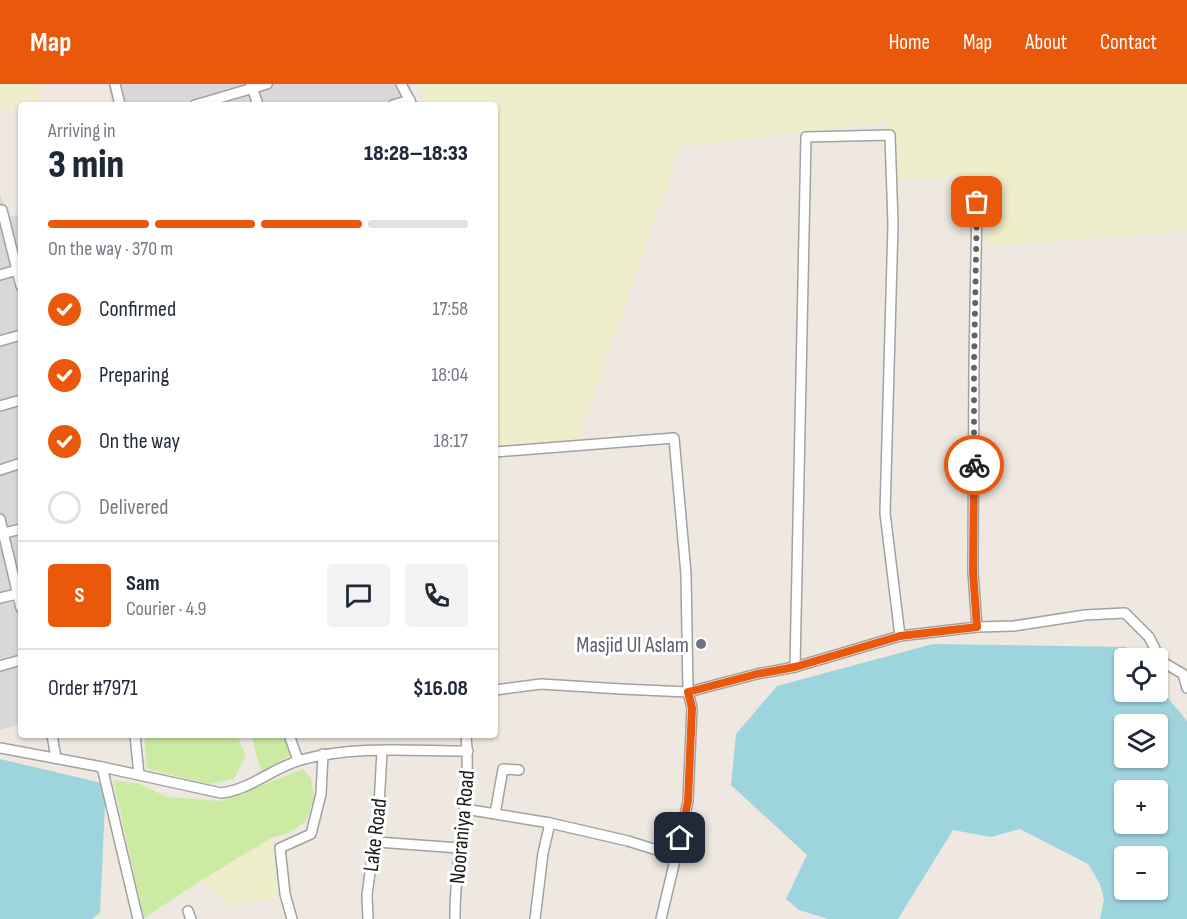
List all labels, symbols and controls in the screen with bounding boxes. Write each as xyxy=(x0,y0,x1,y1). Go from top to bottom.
text: Map xyxy=(30,26,71,59)
text: Home xyxy=(889,30,930,55)
text: Map xyxy=(963,30,992,55)
text: About xyxy=(1025,30,1067,55)
text: Contact xyxy=(1100,30,1157,55)
text: Arriving in xyxy=(48,119,116,143)
text: 18:28–18:33 xyxy=(364,140,468,167)
text: 3 min xyxy=(48,142,124,189)
pin xyxy=(951,176,1002,227)
icon: bag xyxy=(960,185,993,218)
text: On the way · 370 m xyxy=(48,237,173,261)
icon: check xyxy=(48,293,81,326)
text: Confirmed xyxy=(99,296,176,323)
text: 17:58 xyxy=(433,297,468,321)
icon: check xyxy=(48,359,81,392)
text: Preparing xyxy=(99,362,169,389)
text: 18:04 xyxy=(431,363,468,387)
icon: check xyxy=(48,425,81,458)
text: On the way xyxy=(99,428,180,455)
text: 18:17 xyxy=(434,429,468,453)
courier xyxy=(944,435,1004,495)
icon: bike xyxy=(958,449,991,482)
text: Delivered xyxy=(99,494,168,521)
button: chat xyxy=(327,564,390,627)
button: phone xyxy=(405,564,468,627)
text: Sam xyxy=(126,570,160,597)
text: S xyxy=(75,582,84,609)
text: Courier · 4.9 xyxy=(126,597,206,621)
place label: Masjid Ul Aslam xyxy=(576,632,689,659)
marker: Masjid Ul Aslam xyxy=(694,637,708,651)
map controls xyxy=(1114,648,1168,900)
button: locate xyxy=(1114,648,1168,702)
text: Order #7971 xyxy=(48,675,138,702)
text: $16.08 xyxy=(413,675,468,702)
button: layers xyxy=(1114,714,1168,768)
street label: Nooraniya Road xyxy=(444,769,481,885)
button: + xyxy=(1114,780,1168,834)
street label: Lake Road xyxy=(358,797,393,873)
pin xyxy=(654,812,705,863)
icon: home xyxy=(663,821,696,854)
button: − xyxy=(1114,846,1168,900)

